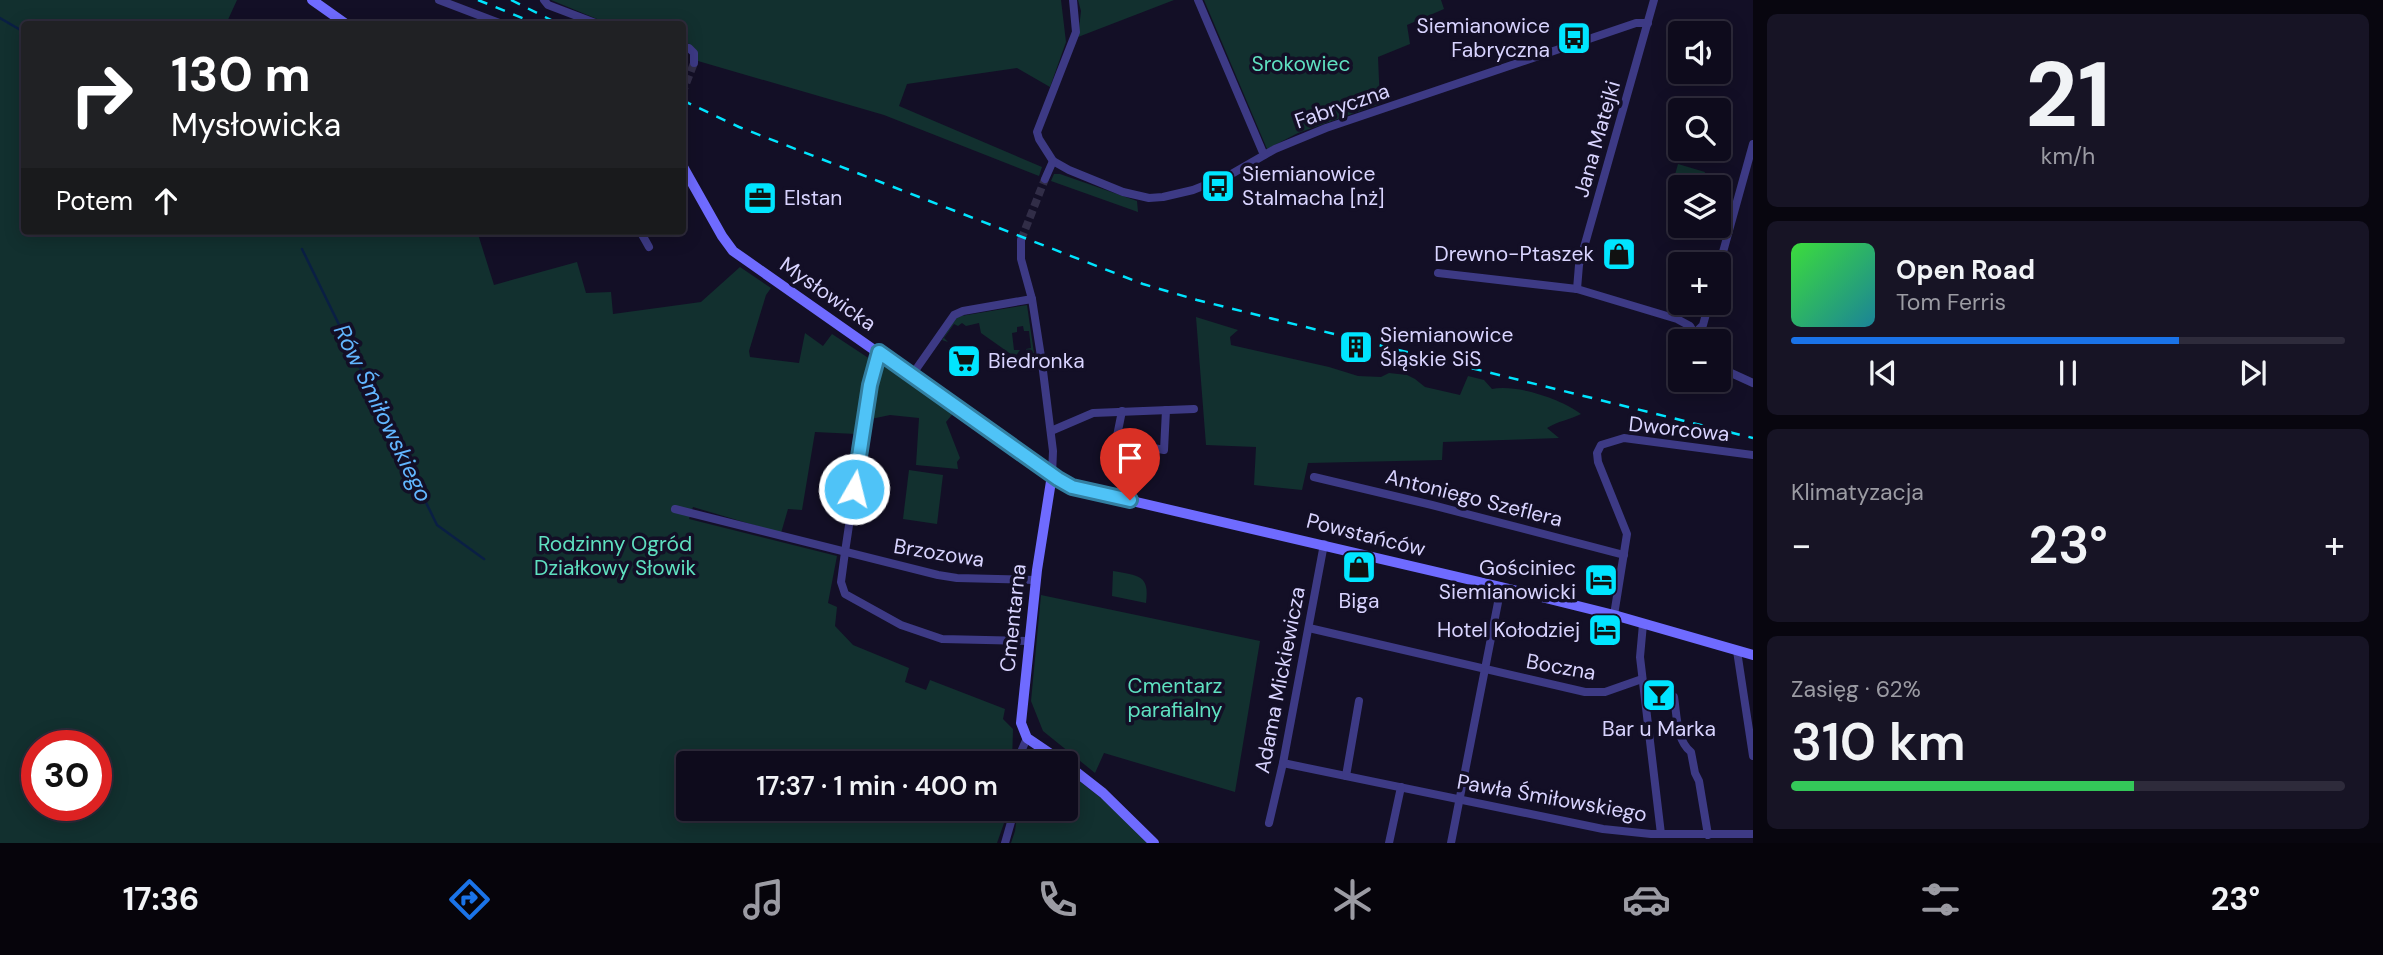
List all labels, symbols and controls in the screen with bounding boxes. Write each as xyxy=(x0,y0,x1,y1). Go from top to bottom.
place label: Siemianowice Fabryczna xyxy=(1417,12,1550,64)
bus stop icon: Siemianowice Fabryczna xyxy=(1555,19,1593,57)
map controls xyxy=(1668,21,1731,392)
button: sound xyxy=(1668,21,1731,84)
text: 21 xyxy=(2025,36,2111,154)
text: 130 m xyxy=(171,42,311,106)
icon: right xyxy=(56,49,147,140)
park label: Srokowiec xyxy=(1252,50,1350,78)
street label: Fabryczna xyxy=(1291,77,1393,135)
street label: Jana Matejki xyxy=(1567,77,1627,201)
button: search xyxy=(1668,98,1731,161)
text: Mysłowicka xyxy=(171,104,341,146)
text: km/h xyxy=(2041,141,2095,171)
place label: Siemianowice Stalmacha [nż] xyxy=(1242,160,1385,212)
bus stop icon: Siemianowice Stalmacha [nż] xyxy=(1199,167,1237,205)
button: layers xyxy=(1668,175,1731,238)
office icon: Elstan xyxy=(741,179,779,217)
icon: ahead xyxy=(147,182,185,220)
text: Potem xyxy=(56,184,133,218)
place label: Elstan xyxy=(784,184,842,212)
shop icon: Drewno-Ptaszek xyxy=(1600,235,1638,273)
place label: Drewno-Ptaszek xyxy=(1434,240,1594,268)
street label: Mysłowicka xyxy=(774,251,882,337)
button: + xyxy=(1668,252,1731,315)
text: Open Road xyxy=(1896,253,2035,287)
text: Tom Ferris xyxy=(1896,287,2006,317)
water label: Rów Śmiłowskiego xyxy=(327,319,439,507)
place label: Siemianowice Śląskie SiS xyxy=(1380,321,1514,373)
building icon: Siemianowice Śląskie SiS xyxy=(1337,328,1375,366)
button: − xyxy=(1668,329,1731,392)
supermarket icon: Biedronka xyxy=(945,342,983,380)
place label: Biedronka xyxy=(988,347,1085,375)
icon: previous xyxy=(1864,354,1902,392)
icon: pause xyxy=(2049,354,2087,392)
icon: next xyxy=(2234,354,2272,392)
street label: Dworcowa xyxy=(1627,410,1731,448)
pin xyxy=(1100,428,1160,500)
icon: arrive xyxy=(1111,439,1149,477)
position arrow xyxy=(817,452,891,526)
street label: Antoniego Szeflera xyxy=(1383,462,1565,534)
text: Klimatyzacja xyxy=(1791,477,1924,507)
street label: Powstańców xyxy=(1304,507,1428,563)
text: 23° xyxy=(2028,511,2108,579)
text: − xyxy=(1791,520,1812,570)
text: + xyxy=(2324,520,2345,570)
park label: Rodzinny Ogród Działkowy Słowik xyxy=(534,530,696,582)
street label: Brzozowa xyxy=(892,532,986,574)
shop icon: Biga xyxy=(1340,548,1378,586)
place label: Gościniec Siemianowicki xyxy=(1439,554,1576,606)
hotel icon: Gościniec Siemianowicki xyxy=(1582,561,1620,599)
street label: Cmentarna xyxy=(993,563,1033,673)
street label: Adama Mickiewicza xyxy=(1248,584,1312,776)
place label: Biga xyxy=(1339,587,1379,615)
hotel icon: Hotel Kołodziej xyxy=(1586,611,1624,649)
place label: Hotel Kołodziej xyxy=(1437,616,1580,644)
street label: Boczna xyxy=(1524,647,1598,687)
park label: Cmentarz parafialny xyxy=(1127,672,1223,724)
text: Zasięg · 62% xyxy=(1791,674,1921,704)
bar icon: Bar u Marka xyxy=(1640,676,1678,714)
text: 310 km xyxy=(1791,708,1966,776)
place label: Bar u Marka xyxy=(1602,715,1716,743)
speed limit sign: 30 xyxy=(21,730,112,821)
street label: Pawła Śmiłowskiego xyxy=(1455,768,1649,828)
text: 17:37 · 1 min · 400 m xyxy=(756,769,998,803)
icon: directions xyxy=(445,875,494,924)
icon: music xyxy=(739,875,788,924)
icon: phone xyxy=(1033,875,1082,924)
icon: climate xyxy=(1328,875,1377,924)
icon: car xyxy=(1622,875,1671,924)
icon: filters xyxy=(1916,875,1965,924)
text: 17:36 xyxy=(123,878,199,920)
text: 23° xyxy=(2211,878,2260,920)

